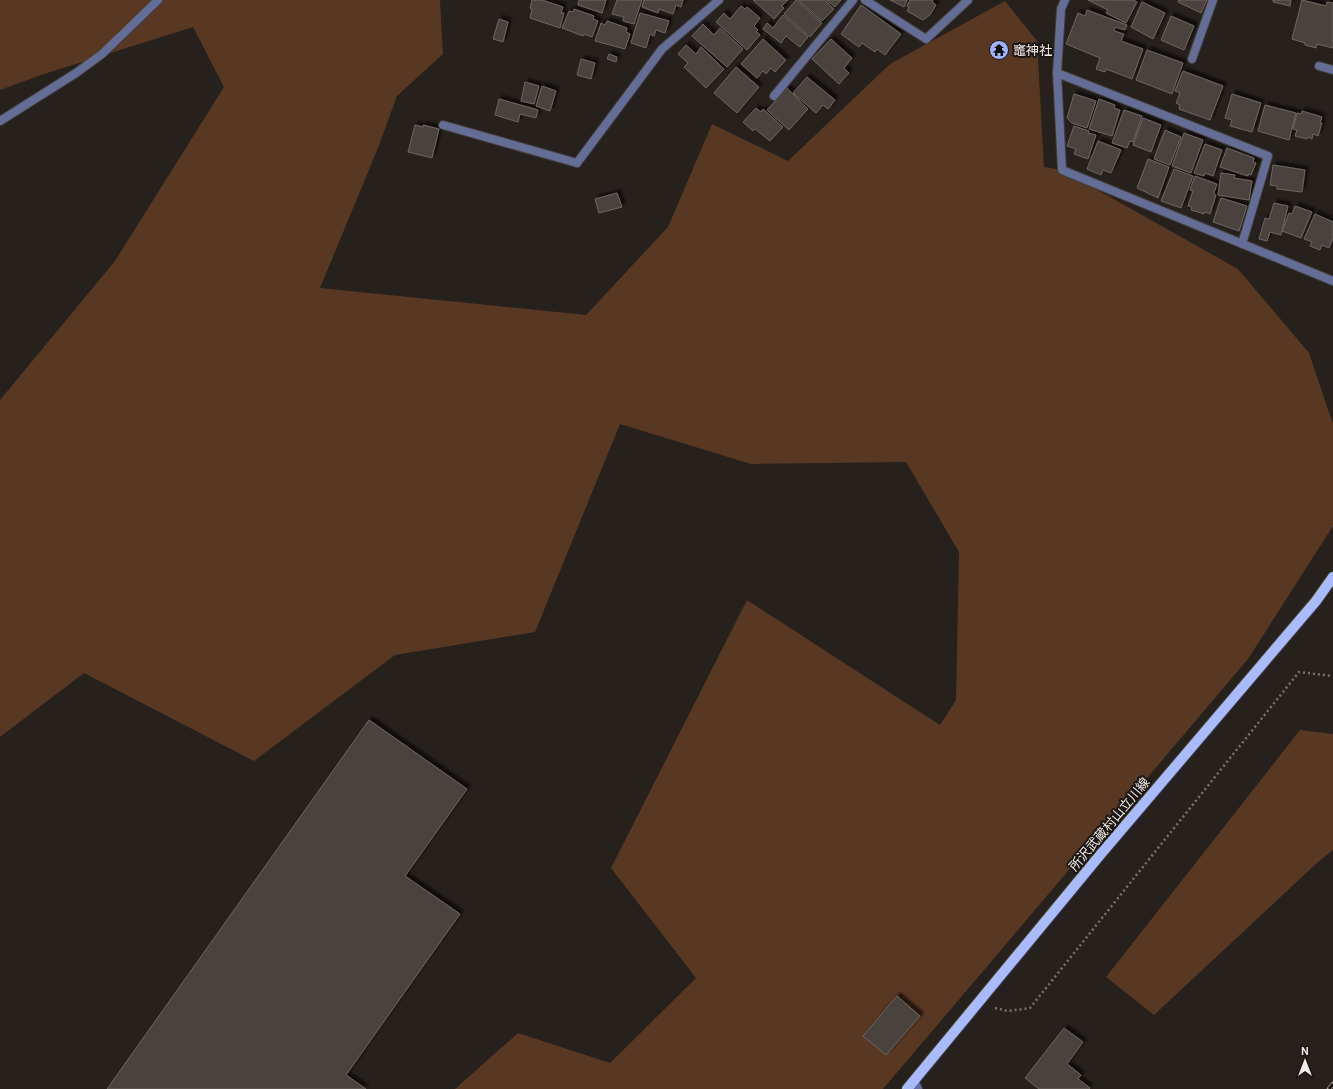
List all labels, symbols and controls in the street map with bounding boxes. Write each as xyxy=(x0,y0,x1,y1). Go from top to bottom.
temple icon: 竈神社 xyxy=(988,39,1010,61)
place label: 竈神社 xyxy=(1013,42,1052,58)
street label: 所沢武蔵村山立川線 xyxy=(1065,774,1153,874)
north arrow xyxy=(1285,1041,1325,1081)
text: N xyxy=(1301,1044,1309,1058)

